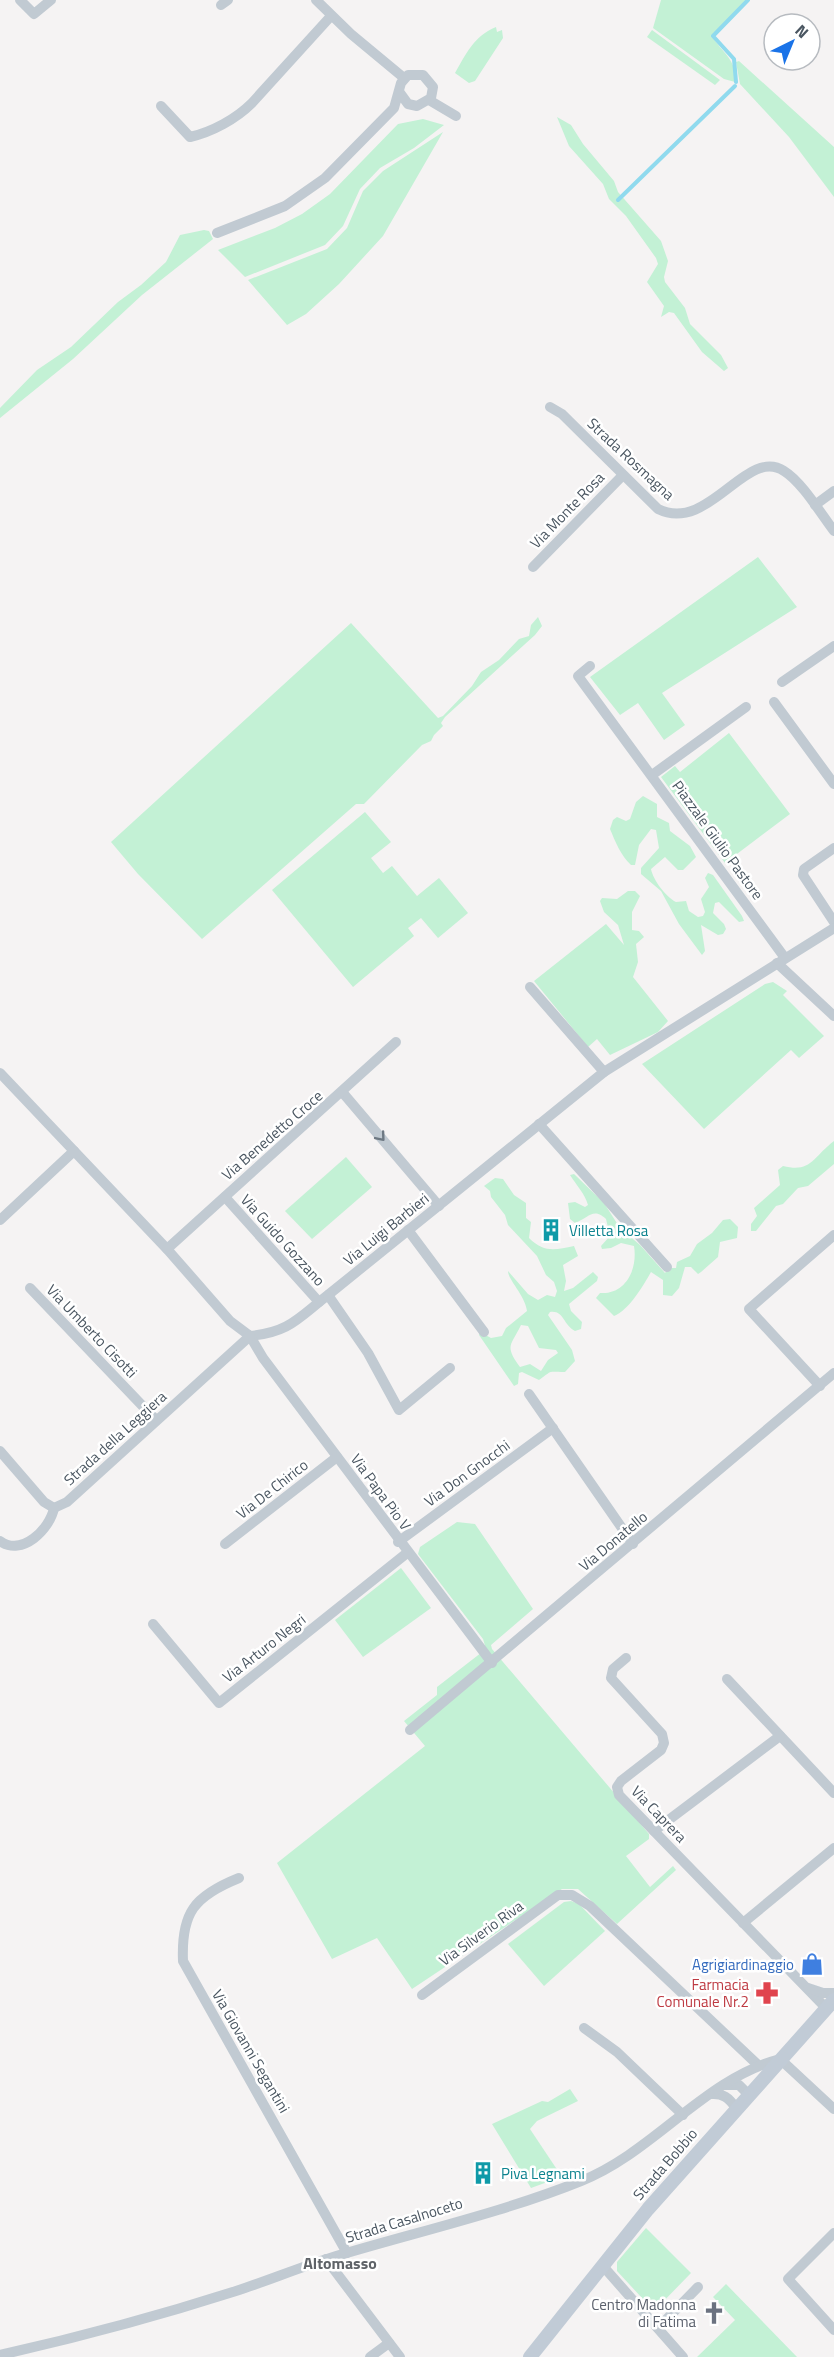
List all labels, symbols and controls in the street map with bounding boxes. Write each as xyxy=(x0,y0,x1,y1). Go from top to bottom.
north arrow xyxy=(762,12,822,72)
text: N xyxy=(790,18,814,44)
street label: Strada Rosmagna xyxy=(582,412,680,506)
street label: Via Monte Rosa xyxy=(524,466,610,554)
street label: Piazzale Giulio Pastore xyxy=(667,775,769,905)
street label: Via Benedetto Croce xyxy=(216,1084,328,1186)
one-way arrow xyxy=(374,1130,385,1141)
street label: Via Luigi Barbieri xyxy=(338,1187,434,1271)
street label: Via Guido Gozzano xyxy=(235,1189,331,1291)
building icon: Villetta Rosa xyxy=(538,1217,564,1243)
place label: Villetta Rosa xyxy=(569,1219,649,1242)
street label: Via Umberto Cisotti xyxy=(41,1279,143,1383)
street label: Strada della Leggiera xyxy=(58,1385,172,1491)
street label: Via Don Gnocchi xyxy=(419,1434,515,1512)
street label: Via Papa Pio V xyxy=(345,1449,417,1535)
street label: Via De Chirico xyxy=(231,1454,313,1524)
street label: Via Donatello xyxy=(574,1505,653,1577)
street label: Via Arturo Negri xyxy=(217,1608,311,1688)
street label: Via Caprera xyxy=(626,1780,693,1848)
street label: Via Silverio Riva xyxy=(434,1894,528,1971)
shop icon: Agrigiardinaggio xyxy=(799,1951,825,1977)
place label: Agrigiardinaggio xyxy=(692,1953,794,1976)
place label: Farmacia Comunale Nr.2 xyxy=(657,1973,749,2013)
pharmacy icon: Farmacia Comunale Nr.2 xyxy=(754,1980,780,2006)
street label: Via Giovanni Segantini xyxy=(206,1985,296,2117)
street label: Strada Bobbio xyxy=(627,2123,703,2205)
building icon: Piva Legnami xyxy=(470,2160,496,2186)
place label: Piva Legnami xyxy=(501,2162,585,2185)
street label: Strada Casalnoceto xyxy=(343,2191,466,2249)
district label: Altomasso xyxy=(303,2251,377,2275)
place label: Centro Madonna di Fatima xyxy=(591,2293,696,2333)
church icon: Centro Madonna di Fatima xyxy=(701,2300,727,2326)

